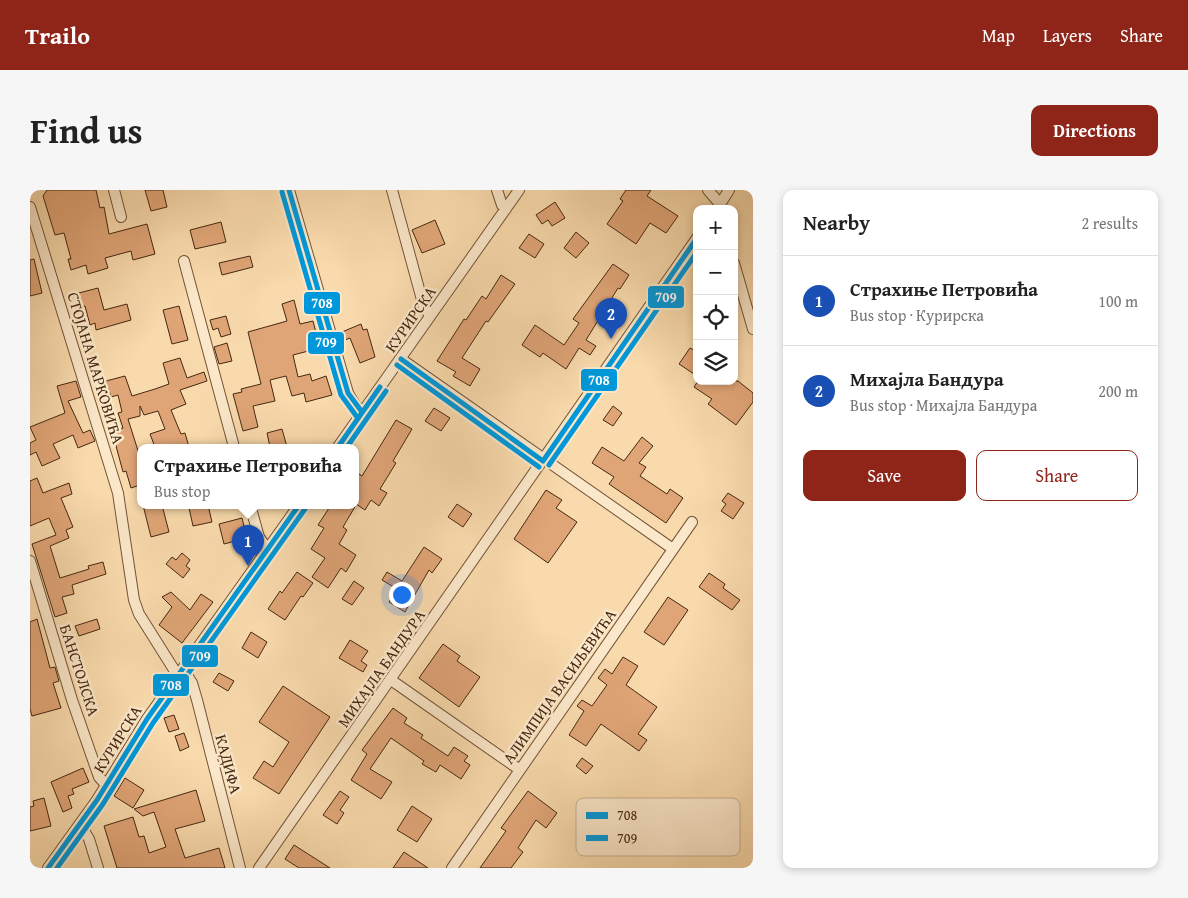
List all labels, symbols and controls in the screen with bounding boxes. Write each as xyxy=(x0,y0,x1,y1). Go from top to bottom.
text: Trailo xyxy=(25,18,90,53)
text: Map xyxy=(982,22,1015,49)
text: Layers xyxy=(1043,22,1092,49)
text: Share xyxy=(1120,22,1163,49)
text: Find us xyxy=(30,105,143,156)
button: Directions xyxy=(1031,105,1158,156)
map controls xyxy=(693,205,738,385)
button: + xyxy=(693,205,738,250)
text: Nearby xyxy=(803,207,870,238)
text: 2 results xyxy=(1081,211,1138,235)
button: − xyxy=(693,250,738,295)
text: Страхиње Петровића xyxy=(850,275,1038,303)
street label: КУРИРСКА xyxy=(378,281,442,357)
line badge: 709 xyxy=(647,285,685,309)
text: 709 xyxy=(655,287,677,307)
street label: СТОЈАНА МАРКОВИЋА xyxy=(61,289,131,447)
text: 1 xyxy=(815,289,823,313)
text: 100 m xyxy=(1098,289,1138,313)
line badge: 708 xyxy=(303,291,341,315)
text: 708 xyxy=(311,293,333,313)
button: locate xyxy=(693,295,738,340)
pin: 2 xyxy=(595,298,627,339)
text: Bus stop · Курирска xyxy=(850,303,984,327)
line badge: 709 xyxy=(307,331,345,355)
text: 709 xyxy=(315,332,337,352)
button: layers xyxy=(693,340,738,385)
text: Михајла Бандура xyxy=(850,365,1004,393)
line badge: 708 xyxy=(580,368,618,392)
text: 708 xyxy=(588,370,610,390)
text: 2 xyxy=(815,379,823,403)
text: 200 m xyxy=(1098,379,1138,403)
text: Bus stop · Михајла Бандура xyxy=(850,393,1037,417)
popup xyxy=(137,444,359,509)
button: Save xyxy=(803,450,966,501)
button: Share xyxy=(976,450,1138,501)
text: Страхиње Петровића xyxy=(154,451,342,479)
text: Bus stop xyxy=(154,479,210,503)
pin: 1 xyxy=(232,525,264,566)
your location xyxy=(389,582,415,608)
street label: АЛИМПИЈА ВАСИЉЕВИЋА xyxy=(496,603,622,768)
street label: МИХАЈЛА БАНДУРА xyxy=(331,604,431,732)
street label: БАНСТОЛСКА xyxy=(54,621,106,719)
line badge: 709 xyxy=(181,644,219,668)
text: 709 xyxy=(189,646,211,666)
line badge: 708 xyxy=(152,673,190,697)
text: 708 xyxy=(160,675,182,695)
street label: КУРИРСКА xyxy=(87,700,147,777)
street label: КАДИФА xyxy=(210,732,249,797)
legend xyxy=(576,798,740,856)
text: 708 xyxy=(617,805,637,825)
text: 709 xyxy=(617,828,637,848)

